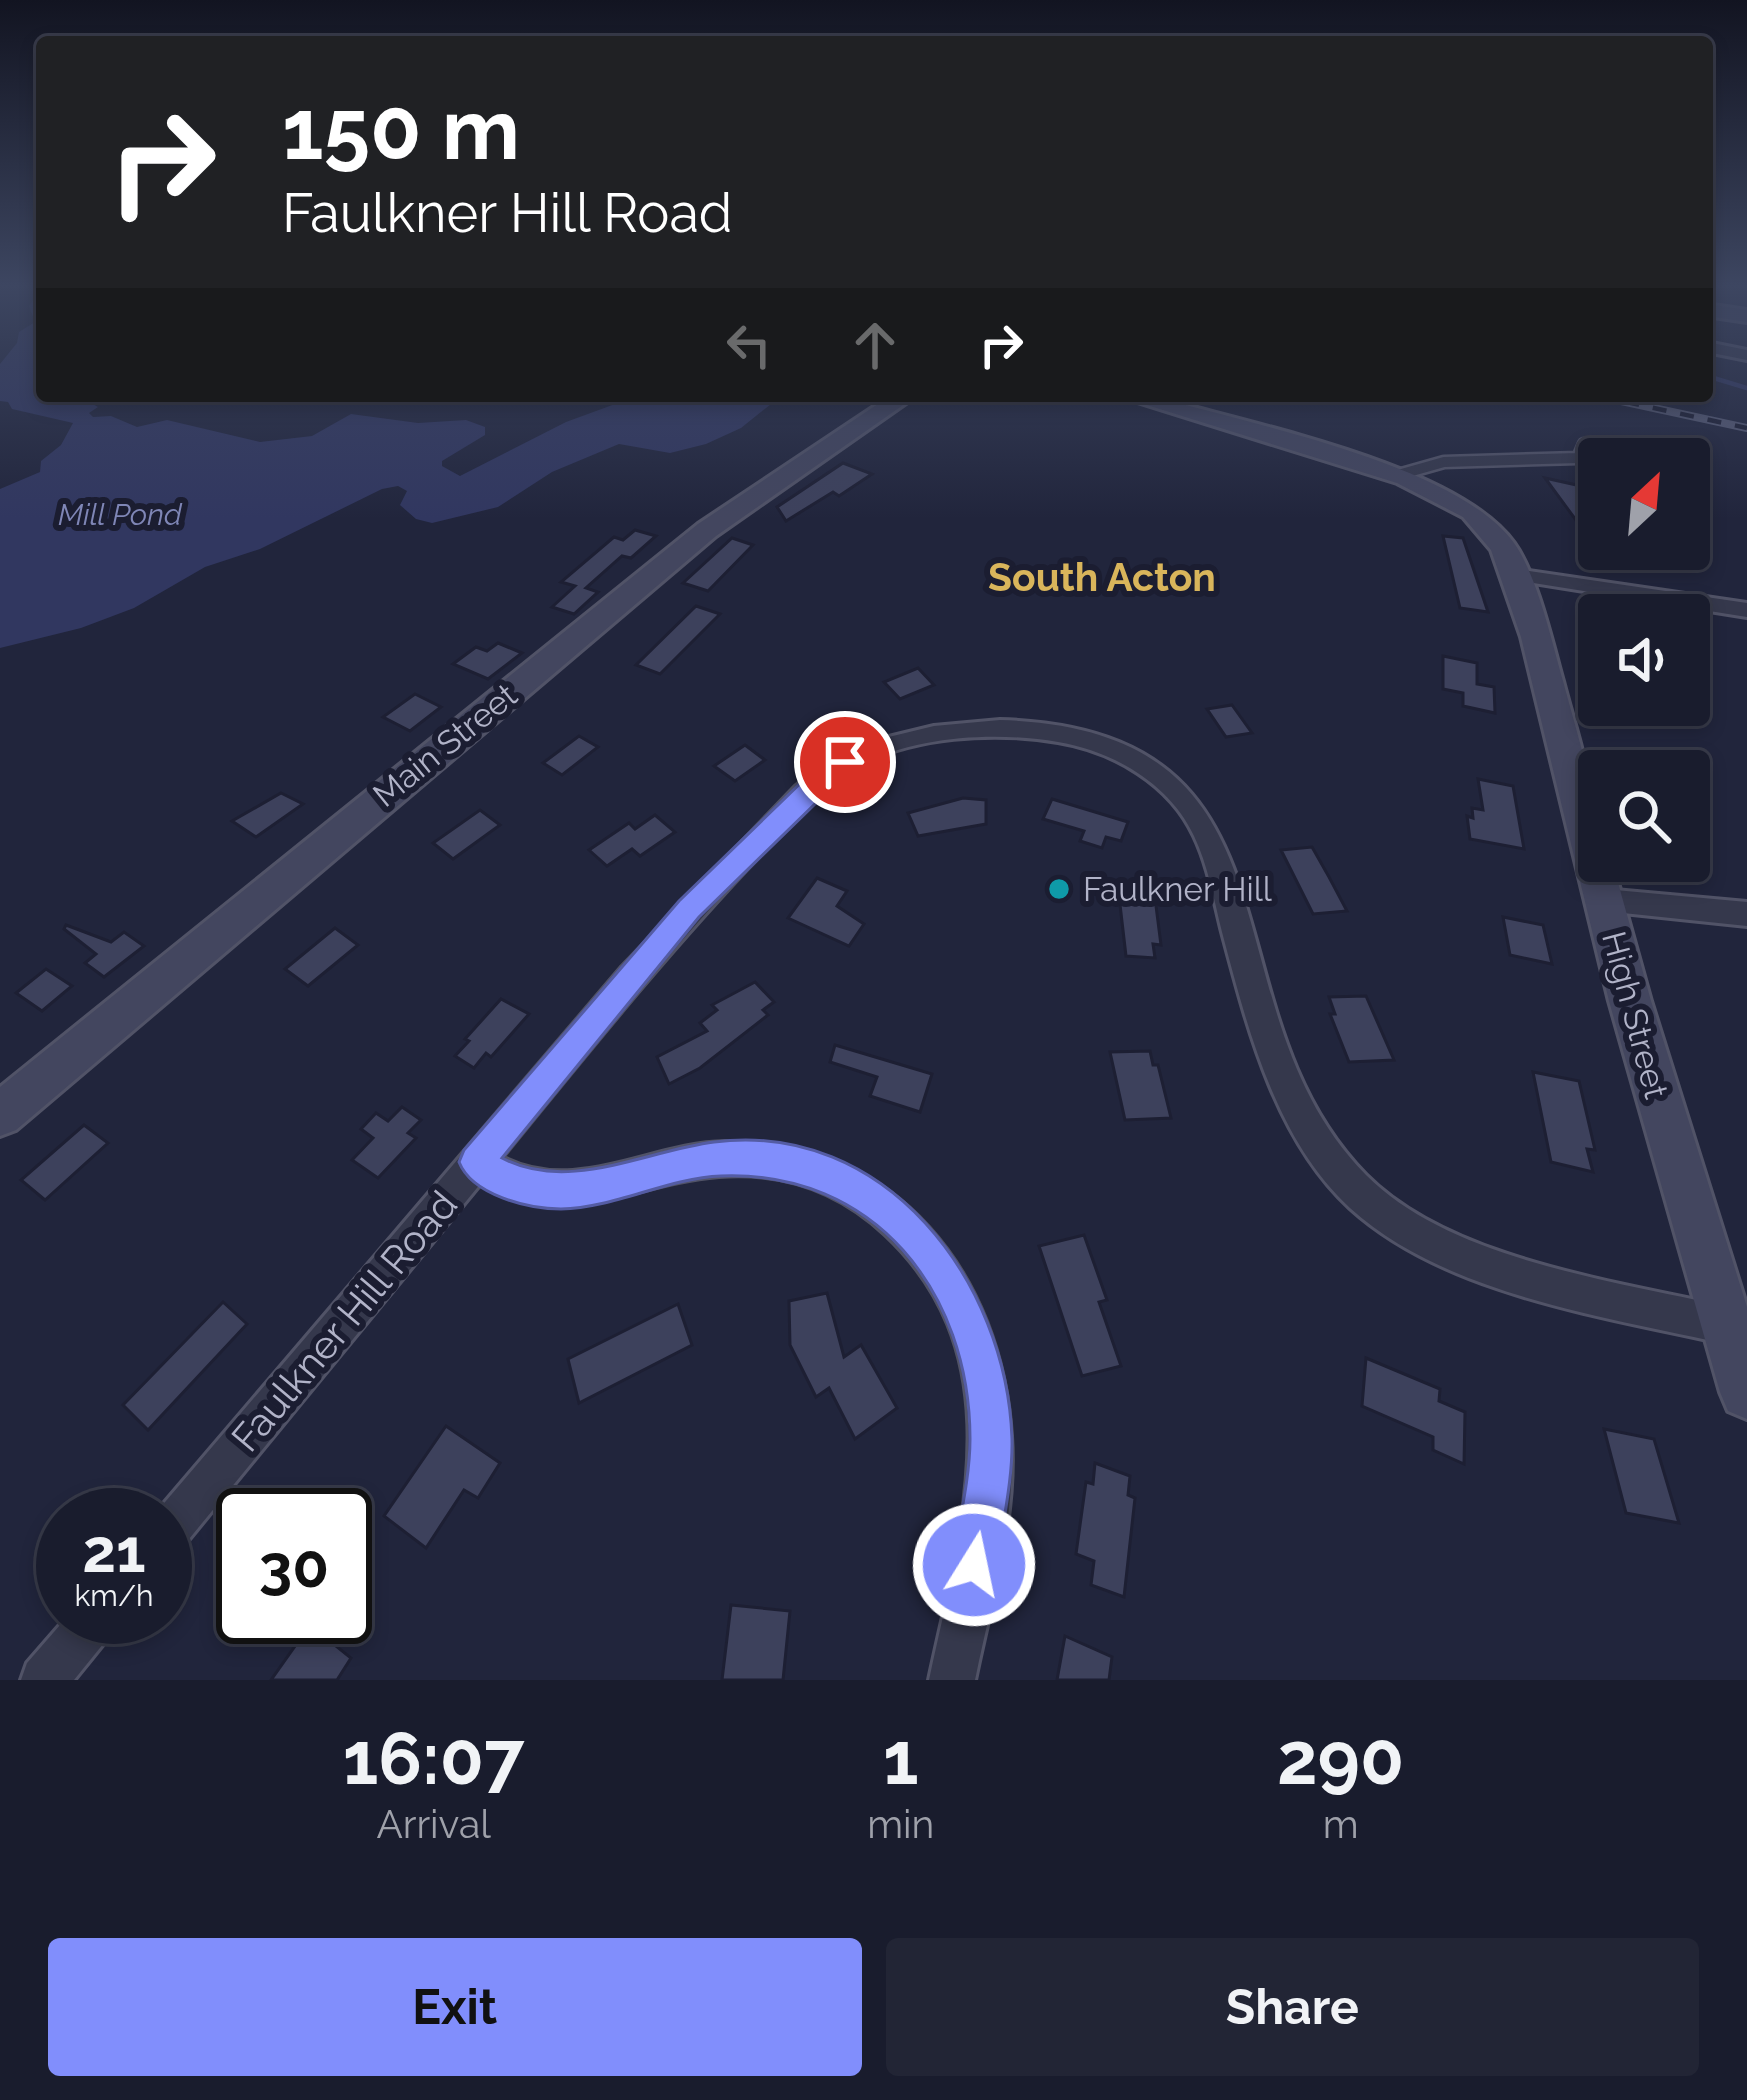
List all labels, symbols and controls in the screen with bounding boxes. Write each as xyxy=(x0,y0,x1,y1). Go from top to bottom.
text: 150 m xyxy=(282,80,520,179)
icon: right xyxy=(84,84,240,240)
text: Faulkner Hill Road xyxy=(282,181,732,245)
icon: left xyxy=(716,312,782,378)
icon: ahead xyxy=(842,312,908,378)
icon: right xyxy=(968,312,1034,378)
north arrow xyxy=(1578,438,1710,570)
map controls xyxy=(1578,438,1710,882)
water label: Mill Pond xyxy=(58,497,183,532)
district label: South Acton xyxy=(988,554,1216,600)
button: sound xyxy=(1578,594,1710,726)
street label: Main Street xyxy=(365,675,525,815)
pin xyxy=(794,711,896,813)
icon: arrive xyxy=(812,729,878,795)
button: search xyxy=(1578,750,1710,882)
place label: Faulkner Hill xyxy=(1083,870,1273,909)
marker: Faulkner Hill xyxy=(1046,876,1072,902)
street label: High Street xyxy=(1594,927,1676,1103)
street label: Faulkner Hill Road xyxy=(222,1182,466,1460)
speed limit sign: 30 xyxy=(216,1488,372,1644)
position arrow xyxy=(911,1502,1037,1628)
text: 21 xyxy=(82,1516,146,1586)
text: km/h xyxy=(74,1578,154,1613)
text: 16:07 xyxy=(343,1716,524,1801)
text: 1 xyxy=(883,1716,918,1801)
text: 290 xyxy=(1277,1716,1404,1801)
text: Arrival xyxy=(376,1801,491,1847)
text: min xyxy=(867,1801,934,1847)
text: m xyxy=(1323,1801,1359,1847)
button: Exit xyxy=(48,1938,862,2076)
button: Share xyxy=(886,1938,1699,2076)

